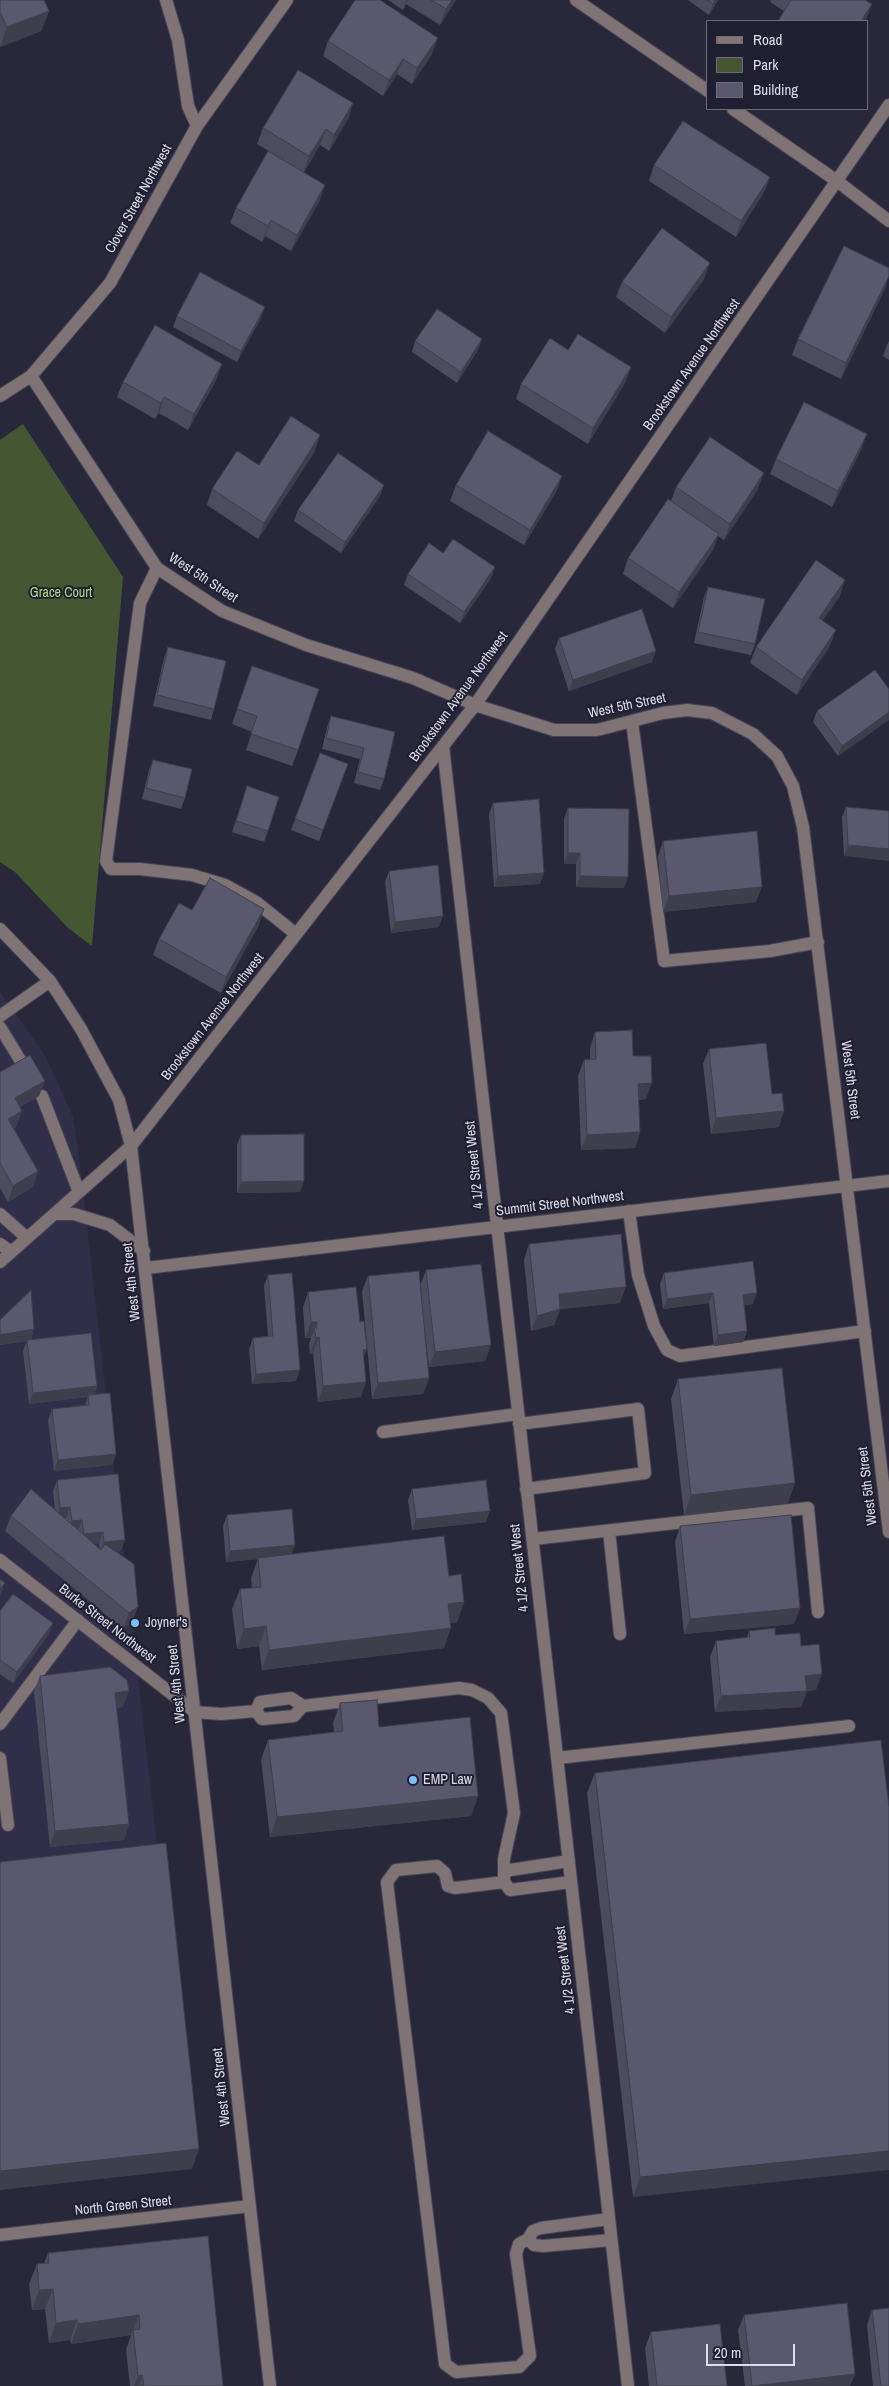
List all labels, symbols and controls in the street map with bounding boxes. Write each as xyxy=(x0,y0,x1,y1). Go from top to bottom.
legend xyxy=(706,20,869,110)
text: Road xyxy=(753,29,782,50)
text: Park xyxy=(753,54,778,75)
text: Building xyxy=(753,79,798,100)
street label: Clover Street Northwest xyxy=(102,142,176,256)
street label: Brookstown Avenue Northwest xyxy=(640,296,744,434)
street label: West 5th Street xyxy=(165,549,241,607)
park label: Grace Court xyxy=(30,585,92,601)
street label: Brookstown Avenue Northwest xyxy=(406,629,512,765)
street label: West 5th Street xyxy=(587,690,667,722)
street label: Brookstown Avenue Northwest xyxy=(158,950,268,1084)
street label: West 5th Street xyxy=(837,1040,863,1120)
street label: 4 1/2 Street West xyxy=(462,1120,488,1210)
street label: Summit Street Northwest xyxy=(495,1188,625,1220)
street label: West 4th Street xyxy=(120,1242,144,1322)
street label: West 5th Street xyxy=(855,1446,881,1526)
street label: 4 1/2 Street West xyxy=(507,1523,533,1613)
street label: Burke Street Northwest xyxy=(55,1581,159,1667)
place label: Joyner's xyxy=(145,1615,187,1631)
marker: Joyner's xyxy=(129,1617,141,1629)
street label: West 4th Street xyxy=(165,1644,189,1724)
place label: EMP Law xyxy=(423,1772,472,1788)
marker: EMP Law xyxy=(407,1774,419,1786)
street label: 4 1/2 Street West xyxy=(552,1925,580,2015)
street label: West 4th Street xyxy=(210,2047,234,2127)
street label: North Green Street xyxy=(74,2193,172,2219)
scale bar xyxy=(709,2334,798,2366)
text: 20 m xyxy=(714,2342,741,2363)

